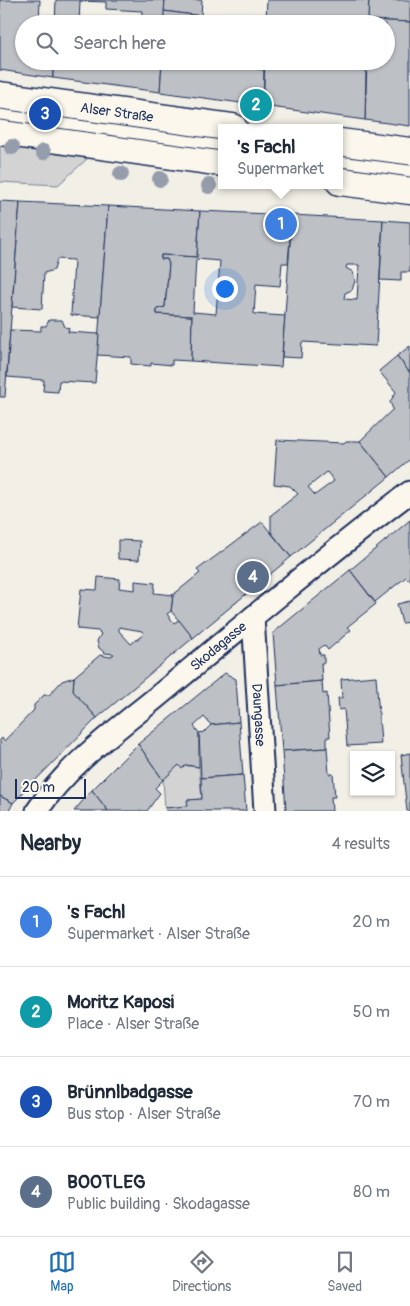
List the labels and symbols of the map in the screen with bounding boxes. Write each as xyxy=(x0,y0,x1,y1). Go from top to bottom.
pin: 2 xyxy=(240,86,272,124)
pin: 3 xyxy=(29,95,61,133)
street label: Alser Straße xyxy=(79,99,155,125)
pin: 1 xyxy=(265,205,297,243)
your location xyxy=(212,276,238,302)
pin: 4 xyxy=(237,558,269,596)
street label: Skodagasse xyxy=(187,618,250,674)
street label: Daungasse xyxy=(249,683,269,747)
scale bar xyxy=(15,776,86,799)

